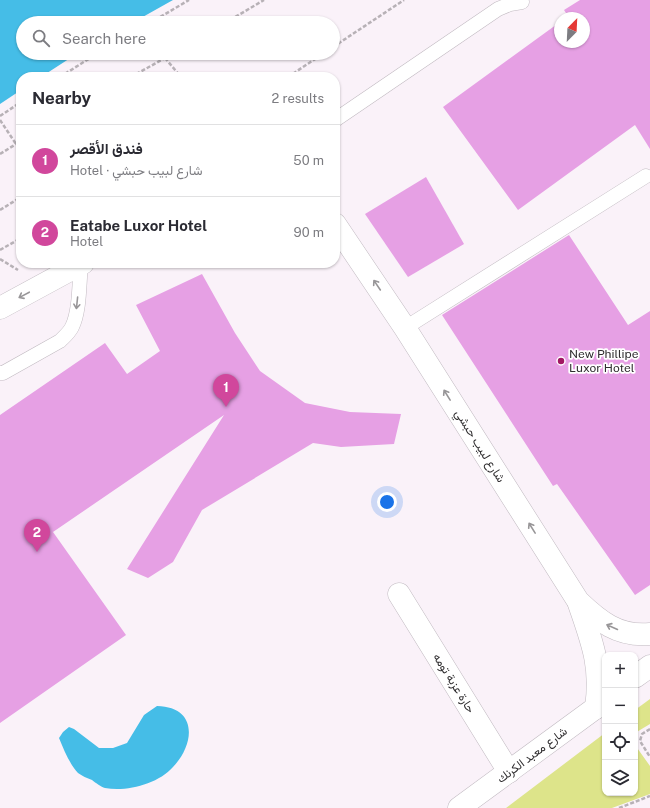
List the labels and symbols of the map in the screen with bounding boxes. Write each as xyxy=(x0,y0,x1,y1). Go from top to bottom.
north arrow xyxy=(554,12,590,48)
one-way arrow xyxy=(373,280,381,291)
one-way arrow xyxy=(18,292,30,299)
one-way arrow xyxy=(73,296,81,309)
place label: New Phillipe Luxor Hotel xyxy=(569,347,639,375)
marker: New Phillipe Luxor Hotel xyxy=(556,356,566,366)
pin: 1 xyxy=(213,374,239,407)
one-way arrow xyxy=(443,389,451,400)
street label: شارع لبيب حبشي xyxy=(449,407,508,487)
your location xyxy=(377,492,397,512)
pin: 2 xyxy=(24,519,50,552)
one-way arrow xyxy=(527,522,535,534)
one-way arrow xyxy=(607,623,619,630)
street label: حارة عزبة تومه xyxy=(429,651,478,716)
street label: شارع معبد الكرنك xyxy=(494,724,571,788)

